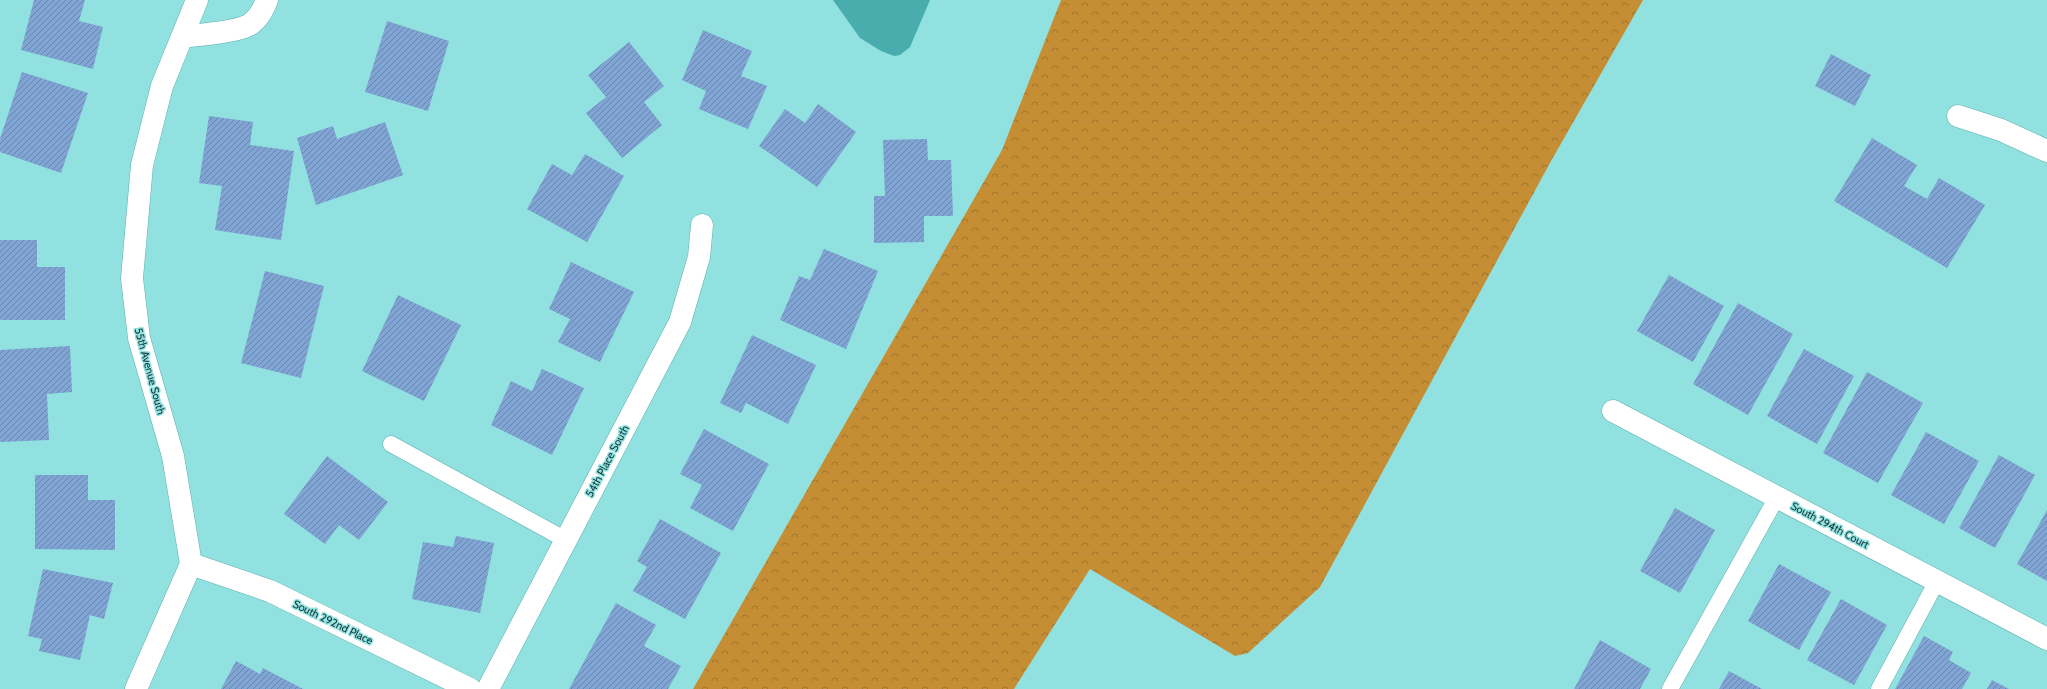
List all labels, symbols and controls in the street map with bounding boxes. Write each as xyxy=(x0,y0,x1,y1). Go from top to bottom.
street label: 55th Avenue South xyxy=(132,326,168,416)
street label: 54th Place South xyxy=(582,423,632,499)
street label: South 294th Court xyxy=(1789,499,1872,552)
street label: South 292nd Place xyxy=(291,597,376,648)

